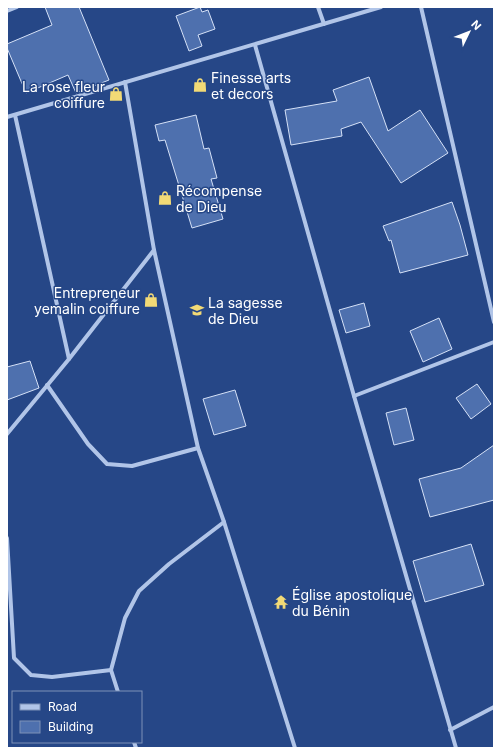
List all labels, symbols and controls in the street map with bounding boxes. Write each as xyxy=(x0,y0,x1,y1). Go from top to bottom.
north arrow xyxy=(449,12,489,52)
text: N xyxy=(468,17,484,33)
place label: Finesse arts et decors xyxy=(211,69,291,102)
shop icon: Finesse arts et decors xyxy=(192,77,208,93)
place label: La rose fleur coiffure xyxy=(22,78,105,111)
shop icon: La rose fleur coiffure xyxy=(108,86,124,102)
place label: Récompense de Dieu xyxy=(176,182,262,215)
shop icon: Récompense de Dieu xyxy=(157,190,173,206)
place label: Entrepreneur yemalin coiffure xyxy=(34,284,140,317)
shop icon: Entrepreneur yemalin coiffure xyxy=(143,292,159,308)
place label: La sagesse de Dieu xyxy=(208,294,283,327)
school or university icon: La sagesse de Dieu xyxy=(189,302,205,318)
place label: Église apostolique du Bénin xyxy=(292,586,412,619)
temple icon: Église apostolique du Bénin xyxy=(273,594,289,610)
legend xyxy=(12,691,142,743)
text: Road xyxy=(48,699,77,714)
text: Building xyxy=(48,719,93,734)

